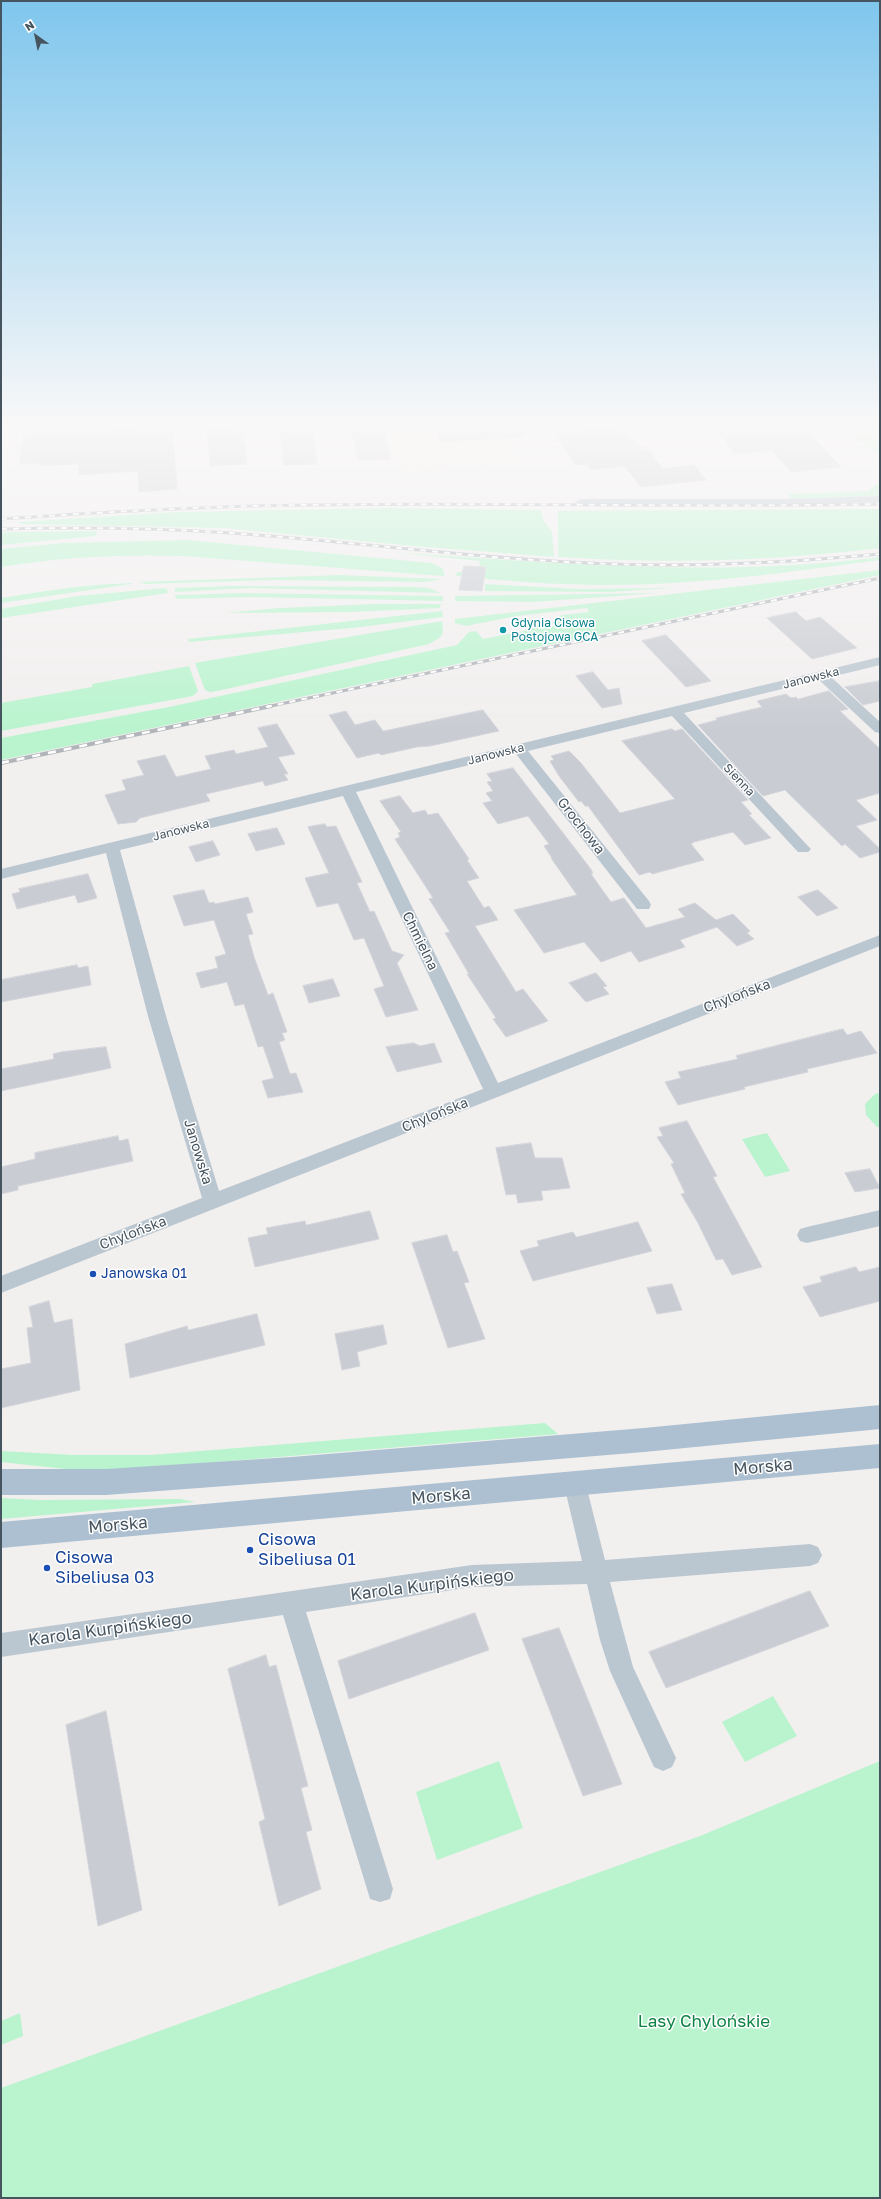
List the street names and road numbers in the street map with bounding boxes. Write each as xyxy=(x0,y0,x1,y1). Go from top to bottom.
street label: Janowska xyxy=(781,664,841,692)
street label: Janowska xyxy=(466,740,526,768)
street label: Sienna xyxy=(720,761,758,799)
street label: Grochowa xyxy=(554,794,608,858)
street label: Janowska xyxy=(151,816,211,844)
street label: Chmielna xyxy=(399,909,441,973)
street label: Chylońska xyxy=(701,976,773,1016)
street label: Chylońska xyxy=(399,1094,471,1136)
street label: Janowska xyxy=(180,1118,216,1186)
street label: Chylońska xyxy=(97,1213,169,1253)
street label: Morska xyxy=(732,1454,794,1480)
street label: Morska xyxy=(410,1483,472,1509)
street label: Morska xyxy=(87,1512,149,1538)
street label: Karola Kurpińskiego xyxy=(349,1565,515,1605)
street label: Karola Kurpińskiego xyxy=(27,1607,193,1651)

